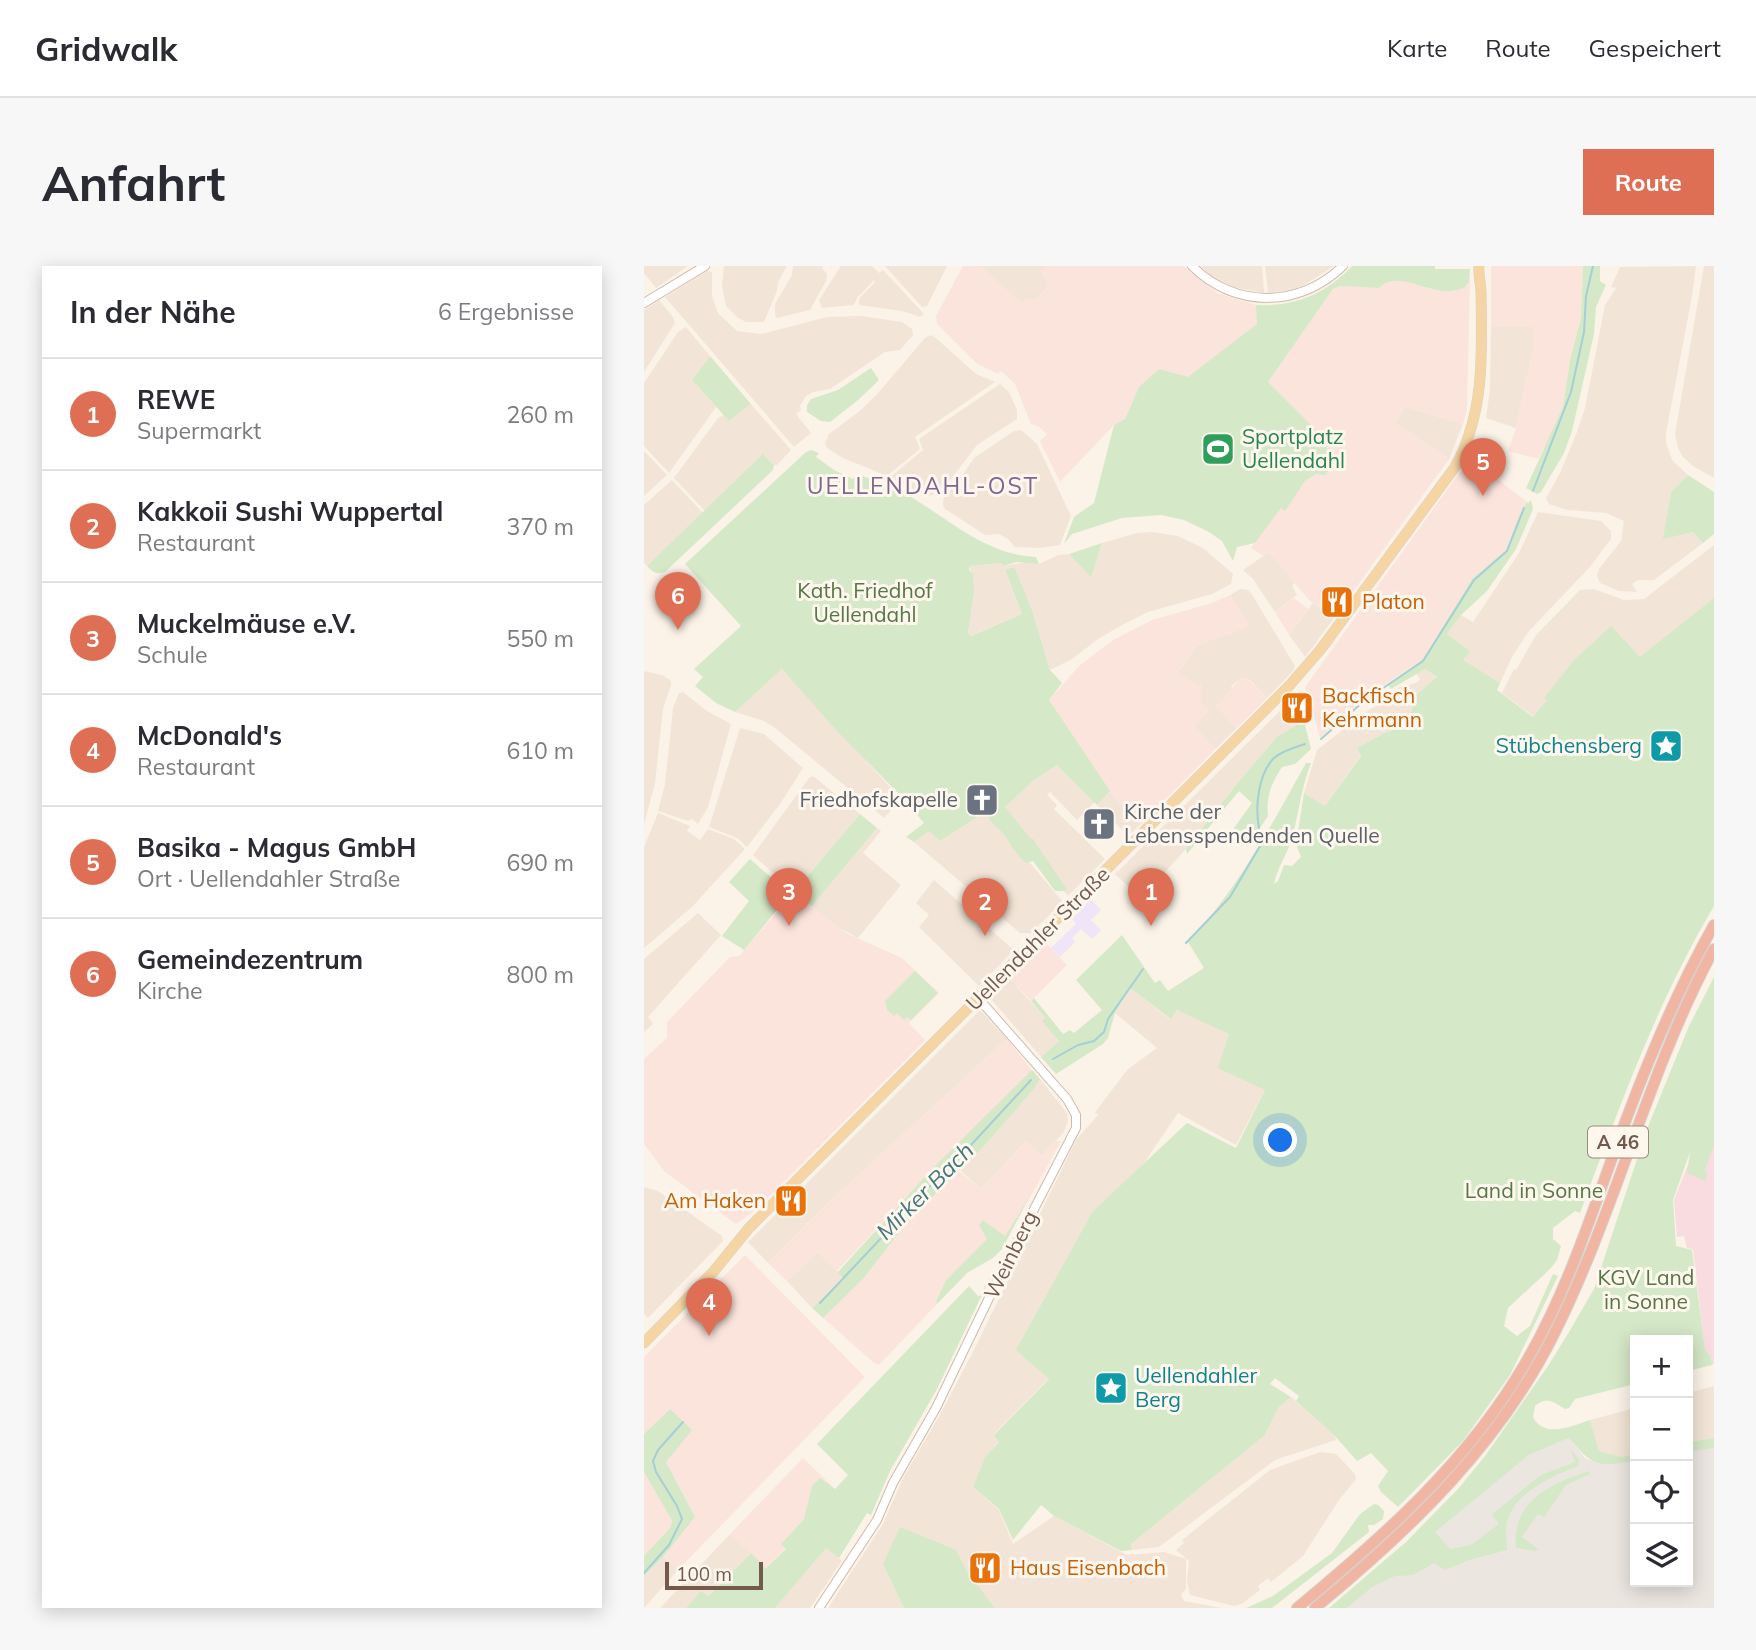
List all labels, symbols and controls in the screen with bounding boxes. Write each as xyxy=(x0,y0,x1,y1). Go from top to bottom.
text: Gridwalk xyxy=(35,28,178,69)
text: Karte xyxy=(1387,33,1447,63)
text: Route xyxy=(1485,33,1551,63)
text: Gespeichert xyxy=(1589,33,1721,63)
button: Route xyxy=(1583,149,1714,215)
text: Anfahrt xyxy=(42,152,225,213)
text: In der Nähe xyxy=(70,293,236,331)
text: 6 Ergebnisse xyxy=(438,297,574,326)
text: REWE xyxy=(137,383,215,416)
text: 1 xyxy=(86,400,100,429)
text: 260 m xyxy=(506,400,574,429)
text: Supermarkt xyxy=(137,416,261,445)
place label: Sportplatz Uellendahl xyxy=(1242,423,1345,473)
sports icon: Sportplatz Uellendahl xyxy=(1199,430,1237,468)
pin: 5 xyxy=(1460,438,1506,496)
district label: UELLENDAHL-OST xyxy=(807,471,1039,500)
text: Kakkoii Sushi Wuppertal xyxy=(137,495,443,528)
text: 2 xyxy=(86,512,100,541)
text: 370 m xyxy=(506,512,574,541)
text: Restaurant xyxy=(137,528,255,557)
pin: 6 xyxy=(655,572,701,630)
park label: Kath. Friedhof Uellendahl xyxy=(797,577,934,627)
restaurant icon: Platon xyxy=(1318,583,1356,621)
place label: Platon xyxy=(1362,588,1425,614)
text: Muckelmäuse e.V. xyxy=(137,607,356,640)
text: 3 xyxy=(86,624,100,653)
text: 550 m xyxy=(506,624,574,653)
text: Schule xyxy=(137,640,207,669)
place label: Backfisch Kehrmann xyxy=(1322,682,1422,732)
restaurant icon: Backfisch Kehrmann xyxy=(1278,689,1316,727)
text: McDonald's xyxy=(137,719,282,752)
place icon: Stübchensberg xyxy=(1647,727,1685,765)
place label: Stübchensberg xyxy=(1496,732,1642,758)
text: 4 xyxy=(86,736,100,765)
text: 610 m xyxy=(506,736,574,765)
text: Restaurant xyxy=(137,752,255,781)
church icon: Friedhofskapelle xyxy=(963,781,1001,819)
place label: Friedhofskapelle xyxy=(799,786,958,812)
place label: Kirche der Lebensspendenden Quelle xyxy=(1124,798,1380,848)
church icon: Kirche der Lebensspendenden Quelle xyxy=(1080,805,1118,843)
text: Basika - Magus GmbH xyxy=(137,831,416,864)
text: 5 xyxy=(86,848,100,877)
text: 690 m xyxy=(506,848,574,877)
street label: Uellendahler Straße xyxy=(960,861,1115,1016)
text: Ort · Uellendahler Straße xyxy=(137,864,400,893)
pin: 3 xyxy=(766,868,812,926)
pin: 1 xyxy=(1128,868,1174,926)
pin: 2 xyxy=(962,878,1008,936)
text: Gemeindezentrum xyxy=(137,943,363,976)
text: 6 xyxy=(86,960,100,989)
text: 800 m xyxy=(506,960,574,989)
text: Kirche xyxy=(137,976,203,1005)
your location xyxy=(1263,1123,1297,1157)
road number: A 46 xyxy=(1588,1126,1648,1157)
water label: Mirker Bach xyxy=(870,1136,980,1246)
park label: Land in Sonne xyxy=(1465,1177,1603,1203)
restaurant icon: Am Haken xyxy=(772,1182,810,1220)
place label: Am Haken xyxy=(664,1187,766,1213)
street label: Weinberg xyxy=(978,1206,1043,1303)
park label: KGV Land in Sonne xyxy=(1598,1264,1694,1314)
pin: 4 xyxy=(686,1278,732,1336)
map controls xyxy=(1630,1335,1693,1587)
button: + xyxy=(1630,1335,1693,1398)
place label: Uellendahler Berg xyxy=(1135,1362,1257,1412)
place icon: Uellendahler Berg xyxy=(1092,1369,1130,1407)
button: − xyxy=(1630,1398,1693,1461)
button: locate xyxy=(1630,1461,1693,1524)
button: layers xyxy=(1630,1524,1693,1587)
restaurant icon: Haus Eisenbach xyxy=(966,1549,1004,1587)
place label: Haus Eisenbach xyxy=(1010,1554,1166,1580)
scale bar xyxy=(665,1559,763,1591)
text: 100 m xyxy=(676,1562,732,1586)

